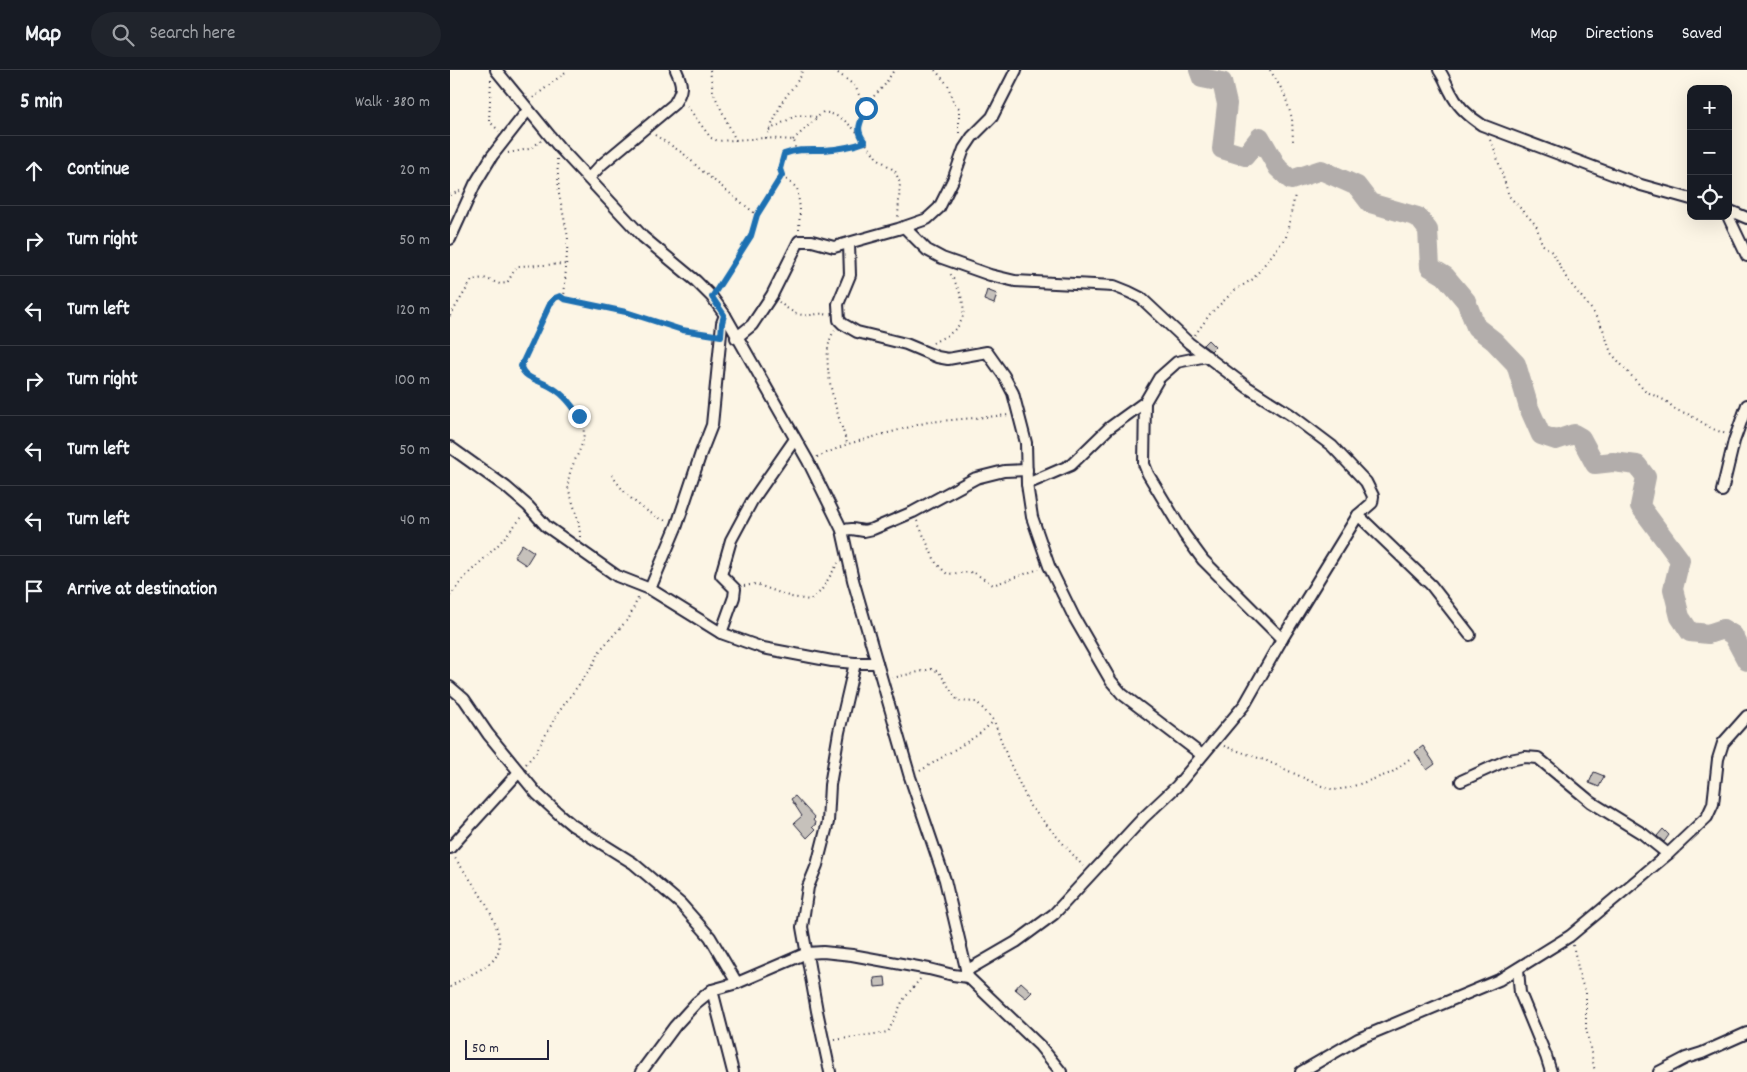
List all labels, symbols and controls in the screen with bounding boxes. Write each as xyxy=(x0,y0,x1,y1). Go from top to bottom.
search box xyxy=(91,12,441,57)
text: Map xyxy=(25,18,61,52)
icon: search xyxy=(109,21,137,49)
text: Search here xyxy=(149,21,235,48)
text: Map xyxy=(1530,22,1557,47)
text: Directions xyxy=(1585,22,1654,47)
text: Saved xyxy=(1682,22,1722,47)
map controls xyxy=(1687,85,1732,220)
button: + xyxy=(1687,85,1732,130)
text: 5 min xyxy=(20,88,63,118)
text: Walk · 380 m xyxy=(355,91,430,114)
route start xyxy=(855,97,878,120)
button: − xyxy=(1687,130,1732,175)
icon: ahead xyxy=(20,157,48,185)
text: Continue xyxy=(67,157,129,184)
text: 20 m xyxy=(400,159,430,182)
button: locate xyxy=(1687,175,1732,220)
icon: right xyxy=(20,227,48,255)
text: Turn right xyxy=(67,227,138,254)
text: 50 m xyxy=(399,229,430,252)
icon: left xyxy=(20,297,48,325)
text: Turn left xyxy=(67,297,130,324)
text: 120 m xyxy=(396,299,430,322)
icon: right xyxy=(20,367,48,395)
text: Turn right xyxy=(67,367,138,394)
text: 100 m xyxy=(394,369,430,392)
route end xyxy=(568,405,591,428)
icon: left xyxy=(20,437,48,465)
text: Turn left xyxy=(67,437,130,464)
text: 50 m xyxy=(399,439,430,462)
icon: left xyxy=(20,507,48,535)
text: Turn left xyxy=(67,507,130,534)
text: 40 m xyxy=(400,509,430,532)
icon: arrive xyxy=(20,577,48,605)
text: Arrive at destination xyxy=(67,577,217,604)
scale bar xyxy=(465,1037,549,1060)
text: 50 m xyxy=(472,1039,499,1059)

